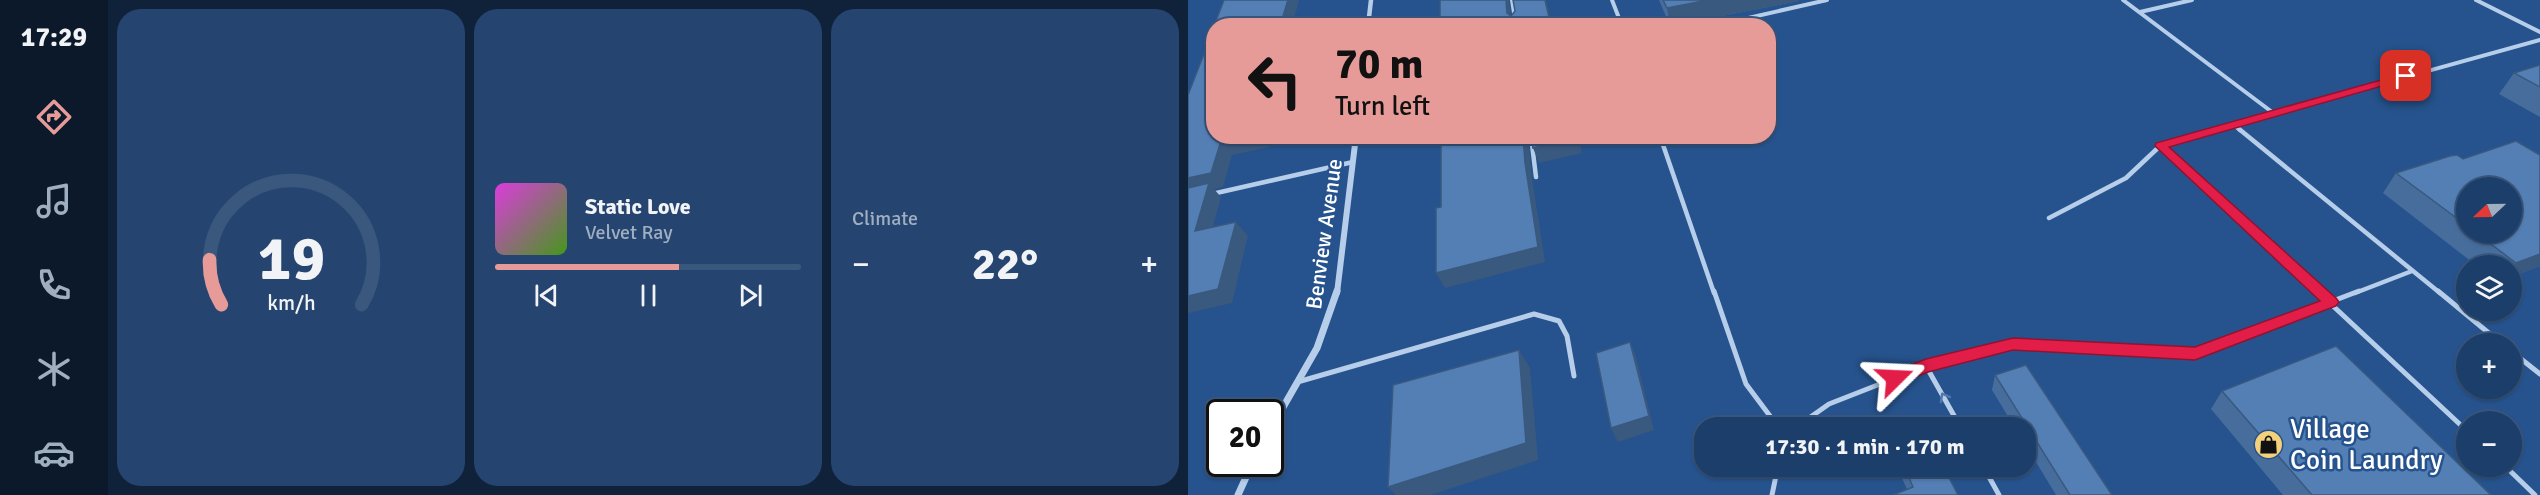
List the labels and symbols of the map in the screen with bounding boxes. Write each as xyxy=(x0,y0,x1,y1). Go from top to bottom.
pin xyxy=(2380,50,2431,101)
street label: Benview Avenue xyxy=(1300,157,1348,311)
north arrow xyxy=(2456,177,2522,243)
position arrow xyxy=(1863,346,1927,410)
one-way arrow xyxy=(1940,393,1951,403)
speed limit sign: 20 xyxy=(1206,399,1284,477)
place label: Village Coin Laundry xyxy=(2290,413,2443,477)
shop icon: Village Coin Laundry xyxy=(2253,429,2285,461)

